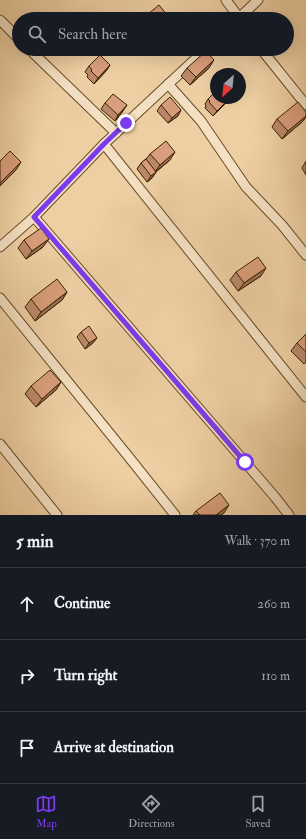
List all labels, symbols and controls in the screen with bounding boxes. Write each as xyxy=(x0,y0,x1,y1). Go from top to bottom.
search box xyxy=(12,12,294,56)
icon: search xyxy=(26,23,48,45)
text: Search here xyxy=(58,25,127,44)
north arrow xyxy=(210,68,246,104)
route end xyxy=(117,114,135,132)
route start xyxy=(236,453,254,471)
text: 5 min xyxy=(16,531,54,552)
text: Walk · 370 m xyxy=(225,533,290,549)
icon: ahead xyxy=(16,593,38,615)
text: Continue xyxy=(54,594,110,613)
text: 260 m xyxy=(257,596,290,612)
icon: right xyxy=(16,665,38,687)
text: Turn right xyxy=(54,666,117,685)
text: 110 m xyxy=(261,668,290,684)
icon: arrive xyxy=(16,737,38,759)
text: Arrive at destination xyxy=(54,738,174,757)
tab: Map xyxy=(35,793,57,830)
tab: Directions xyxy=(128,793,175,830)
tab: Saved xyxy=(245,793,271,830)

